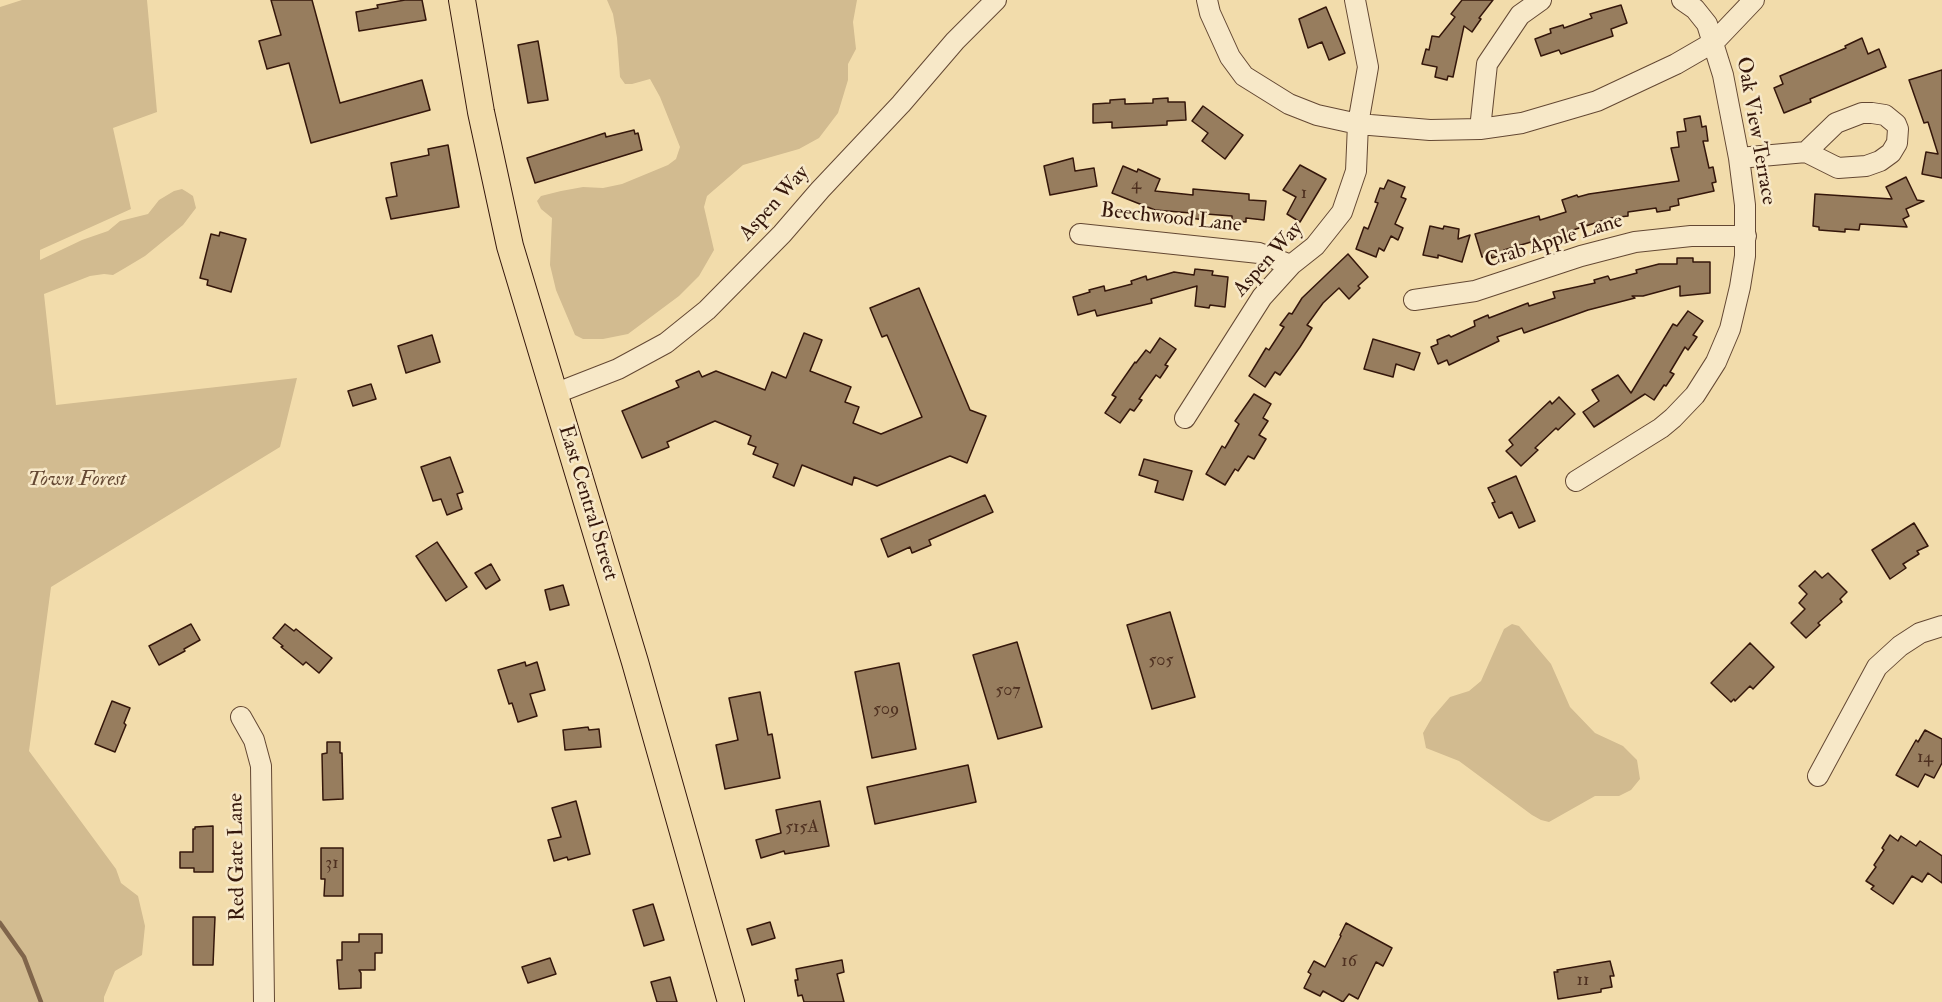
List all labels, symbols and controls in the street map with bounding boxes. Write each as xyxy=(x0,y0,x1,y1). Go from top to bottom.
street label: Oak View Terrace xyxy=(1730,55,1780,207)
street label: Aspen Way xyxy=(735,161,815,247)
house number: 4 xyxy=(1131,174,1141,196)
house number: 1 xyxy=(1301,183,1307,205)
street label: Beechwood Lane xyxy=(1099,199,1243,239)
street label: Crab Apple Lane xyxy=(1482,209,1626,275)
street label: Aspen Way xyxy=(1229,217,1309,303)
street label: East Central Street xyxy=(551,422,623,584)
park label: Town Forest xyxy=(28,467,126,493)
house number: 505 xyxy=(1149,650,1173,672)
house number: 507 xyxy=(995,680,1021,702)
house number: 509 xyxy=(873,699,899,721)
house number: 14 xyxy=(1917,747,1933,769)
street label: Red Gate Lane xyxy=(224,793,252,921)
house number: 515A xyxy=(785,817,819,839)
house number: 31 xyxy=(325,853,339,875)
house number: 16 xyxy=(1341,951,1357,973)
house number: 11 xyxy=(1577,970,1589,992)

